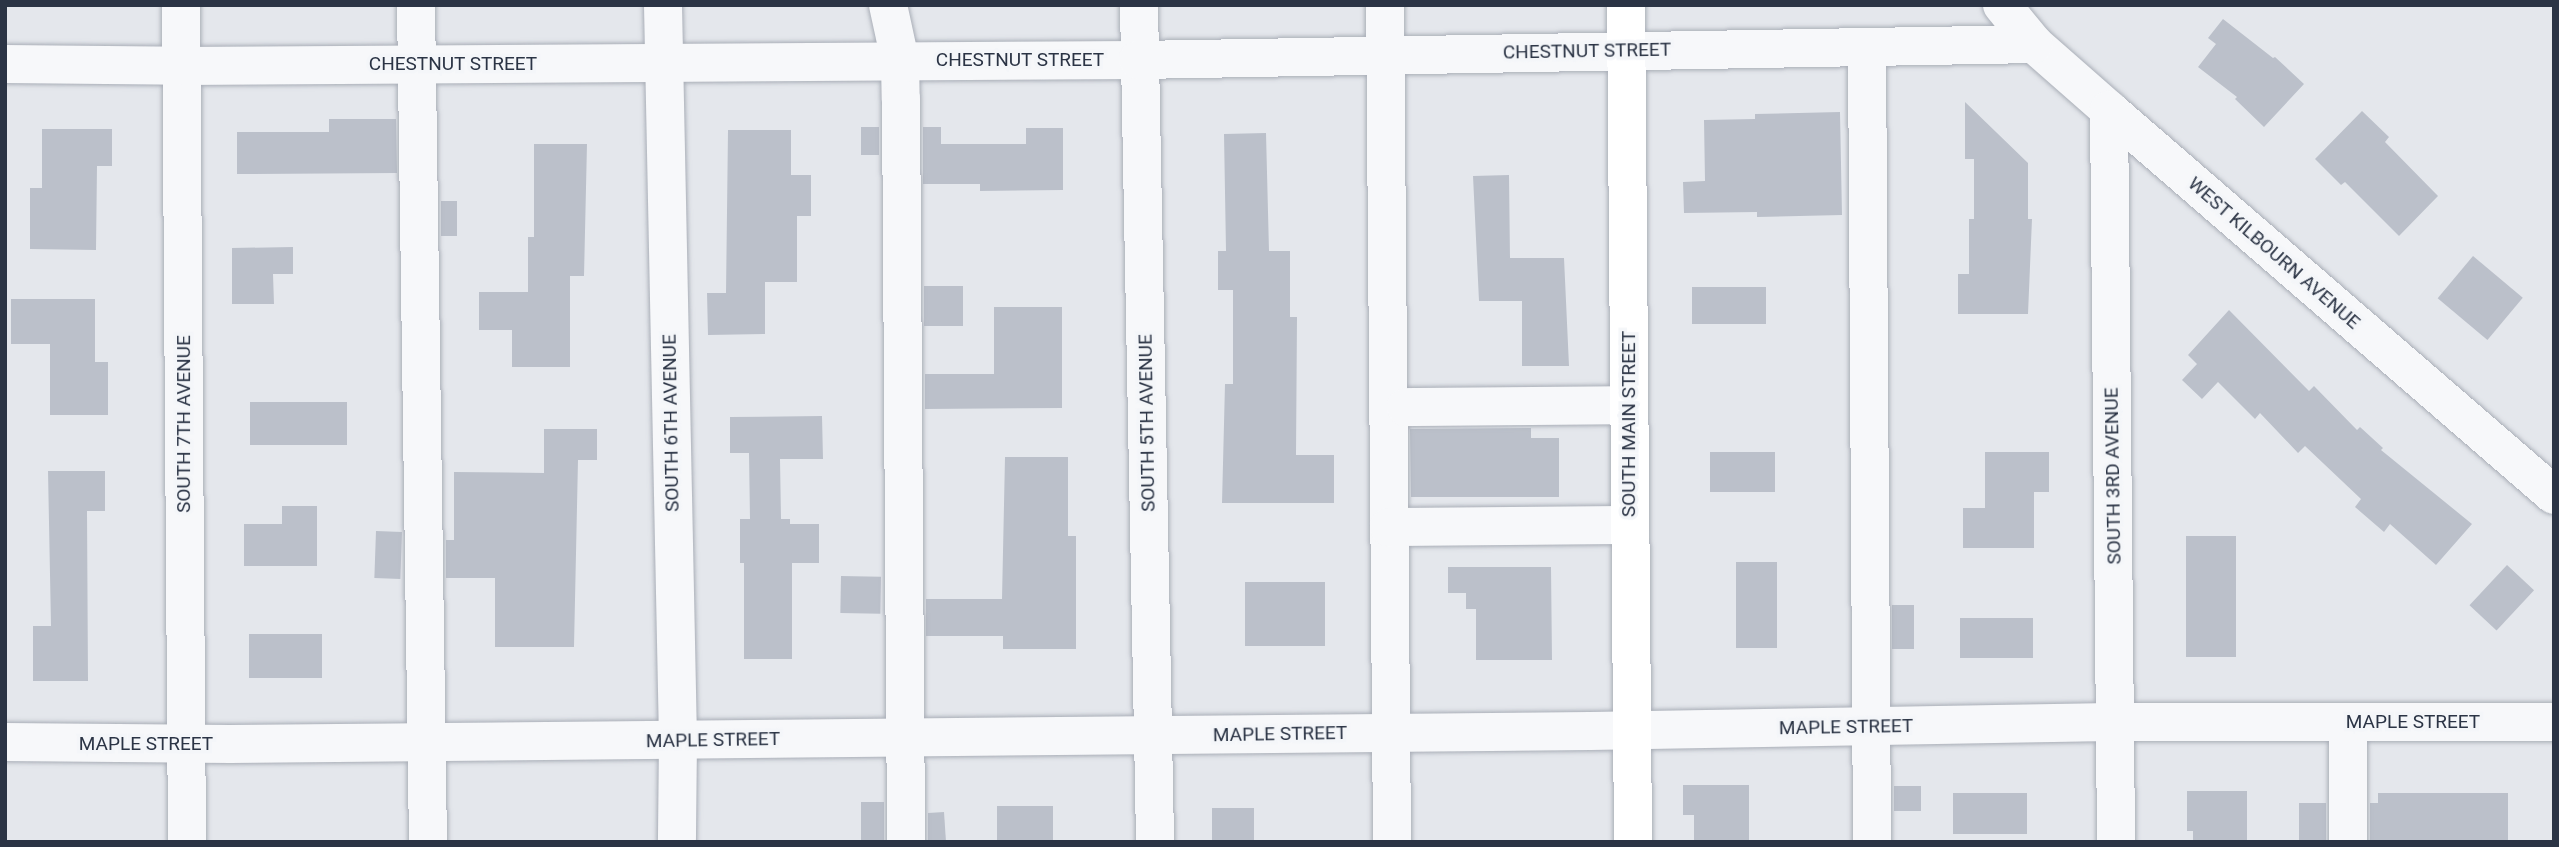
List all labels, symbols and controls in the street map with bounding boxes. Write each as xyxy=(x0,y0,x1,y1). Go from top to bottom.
street label: CHESTNUT STREET xyxy=(1502,38,1672,64)
street label: CHESTNUT STREET xyxy=(936,49,1104,71)
street label: CHESTNUT STREET xyxy=(369,53,537,75)
street label: WEST KILBOURN AVENUE xyxy=(2183,172,2365,334)
street label: SOUTH MAIN STREET xyxy=(1618,331,1640,517)
street label: SOUTH 6TH AVENUE xyxy=(658,334,684,512)
street label: SOUTH 5TH AVENUE xyxy=(1134,334,1160,512)
street label: SOUTH 7TH AVENUE xyxy=(173,335,195,513)
street label: SOUTH 3RD AVENUE xyxy=(2100,387,2126,565)
street label: MAPLE STREET xyxy=(2346,711,2480,733)
street label: MAPLE STREET xyxy=(1779,714,1913,740)
street label: MAPLE STREET xyxy=(1213,721,1347,747)
street label: MAPLE STREET xyxy=(646,727,780,753)
street label: MAPLE STREET xyxy=(79,733,213,755)

